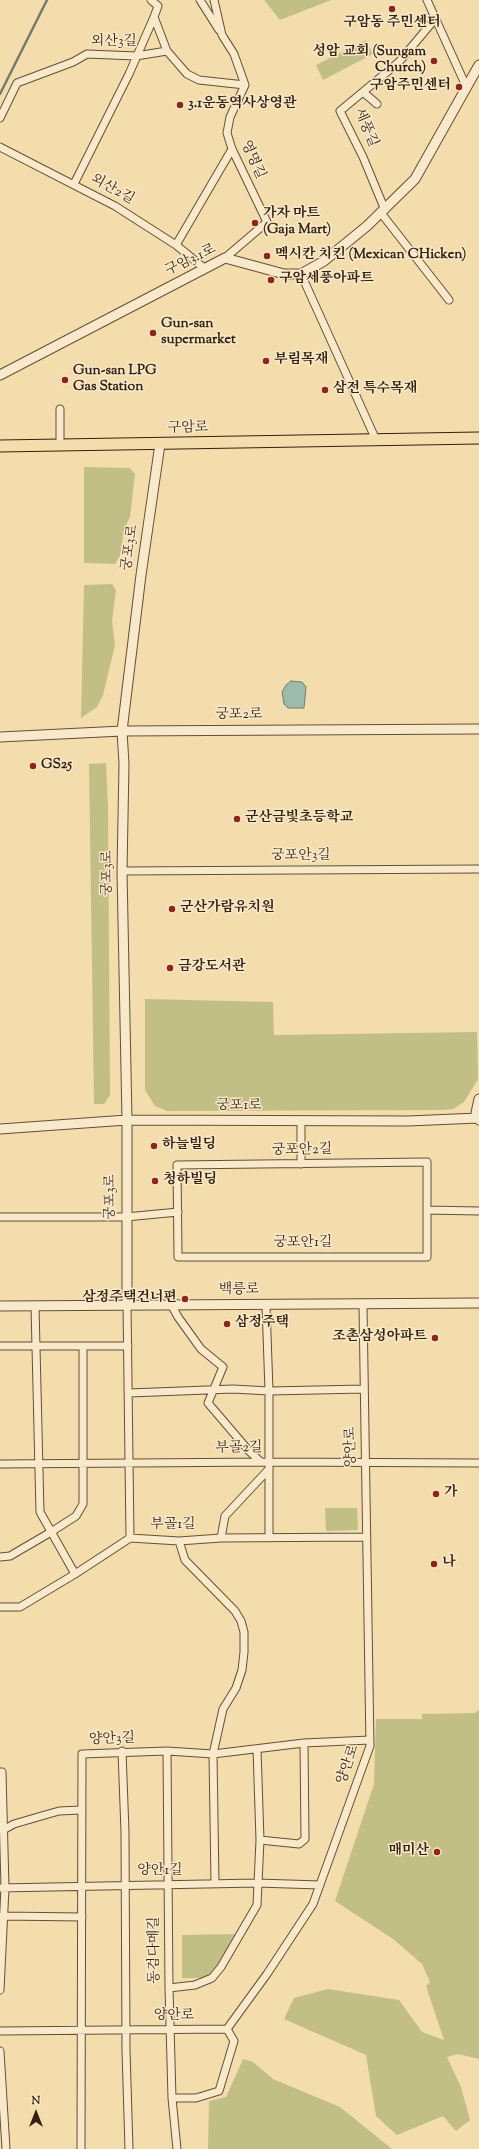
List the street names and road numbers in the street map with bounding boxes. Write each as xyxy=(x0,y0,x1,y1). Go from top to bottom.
street label: 외산3길 xyxy=(91,35,137,51)
street label: 세풍길 xyxy=(349,106,381,150)
street label: 영명길 xyxy=(236,138,268,182)
street label: 외산2길 xyxy=(87,171,137,209)
street label: 구암3.1로 xyxy=(163,242,219,280)
street label: 구암로 xyxy=(168,420,208,438)
street label: 궁포3로 xyxy=(119,524,143,572)
street label: 궁포2로 xyxy=(215,708,263,724)
street label: 궁포안3길 xyxy=(271,849,331,865)
street label: 궁포3로 xyxy=(101,850,117,896)
street label: 궁포1로 xyxy=(216,1099,262,1115)
street label: 궁포안2길 xyxy=(272,1142,332,1160)
street label: 궁포3로 xyxy=(104,1174,120,1220)
street label: 궁포안1길 xyxy=(274,1236,332,1252)
street label: 백릉로 xyxy=(219,1283,259,1299)
street label: 양안로 xyxy=(343,1427,361,1467)
street label: 부골2길 xyxy=(215,1440,263,1458)
street label: 부골1길 xyxy=(150,1518,196,1534)
street label: 양안3길 xyxy=(89,1731,135,1749)
street label: 양안로 xyxy=(334,1743,364,1787)
street label: 양안1길 xyxy=(137,1864,183,1880)
street label: 동검다메길 xyxy=(148,1916,164,1984)
street label: 양안로 xyxy=(154,2009,194,2025)

